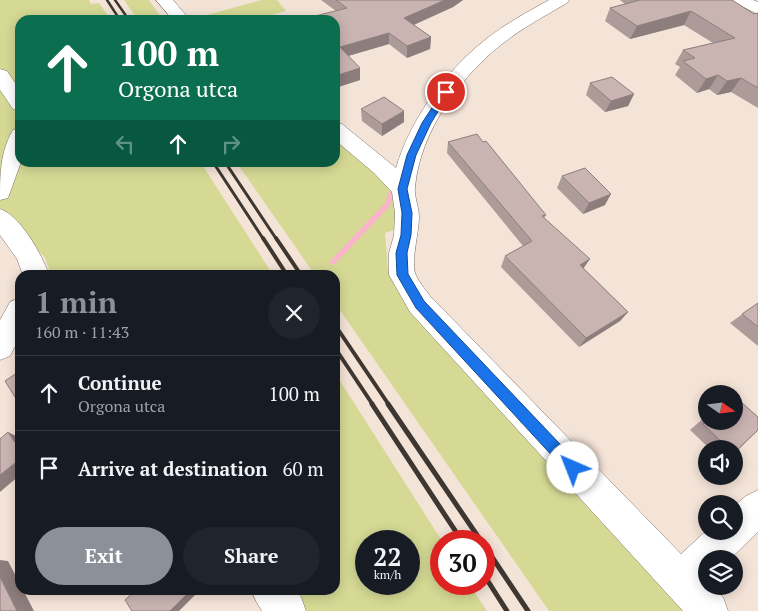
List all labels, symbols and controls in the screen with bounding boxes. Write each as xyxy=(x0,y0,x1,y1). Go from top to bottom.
text: 100 m xyxy=(118,30,219,76)
icon: ahead xyxy=(35,35,100,100)
pin xyxy=(425,71,467,113)
text: Orgona utca xyxy=(118,74,238,103)
icon: arrive xyxy=(432,78,460,106)
icon: left xyxy=(111,130,139,158)
icon: ahead xyxy=(164,130,192,158)
icon: right xyxy=(217,130,245,158)
text: 1 min xyxy=(35,282,117,322)
button: close xyxy=(268,287,320,339)
text: 160 m · 11:43 xyxy=(35,321,129,343)
text: Continue xyxy=(78,370,162,395)
icon: ahead xyxy=(35,379,63,407)
text: 100 m xyxy=(269,381,320,406)
north arrow xyxy=(698,385,742,430)
map controls xyxy=(698,385,743,595)
text: Orgona utca xyxy=(78,395,165,417)
button: sound xyxy=(698,440,743,485)
position arrow xyxy=(546,441,598,493)
icon: arrive xyxy=(35,454,63,482)
text: Arrive at destination xyxy=(78,456,267,481)
text: 60 m xyxy=(282,456,324,481)
button: search xyxy=(698,495,743,540)
button: Exit xyxy=(35,527,173,585)
button: Share xyxy=(183,527,320,585)
speed limit sign: 30 xyxy=(430,530,495,595)
text: 22 xyxy=(373,540,402,573)
button: layers xyxy=(698,550,743,595)
text: km/h xyxy=(374,567,401,582)

